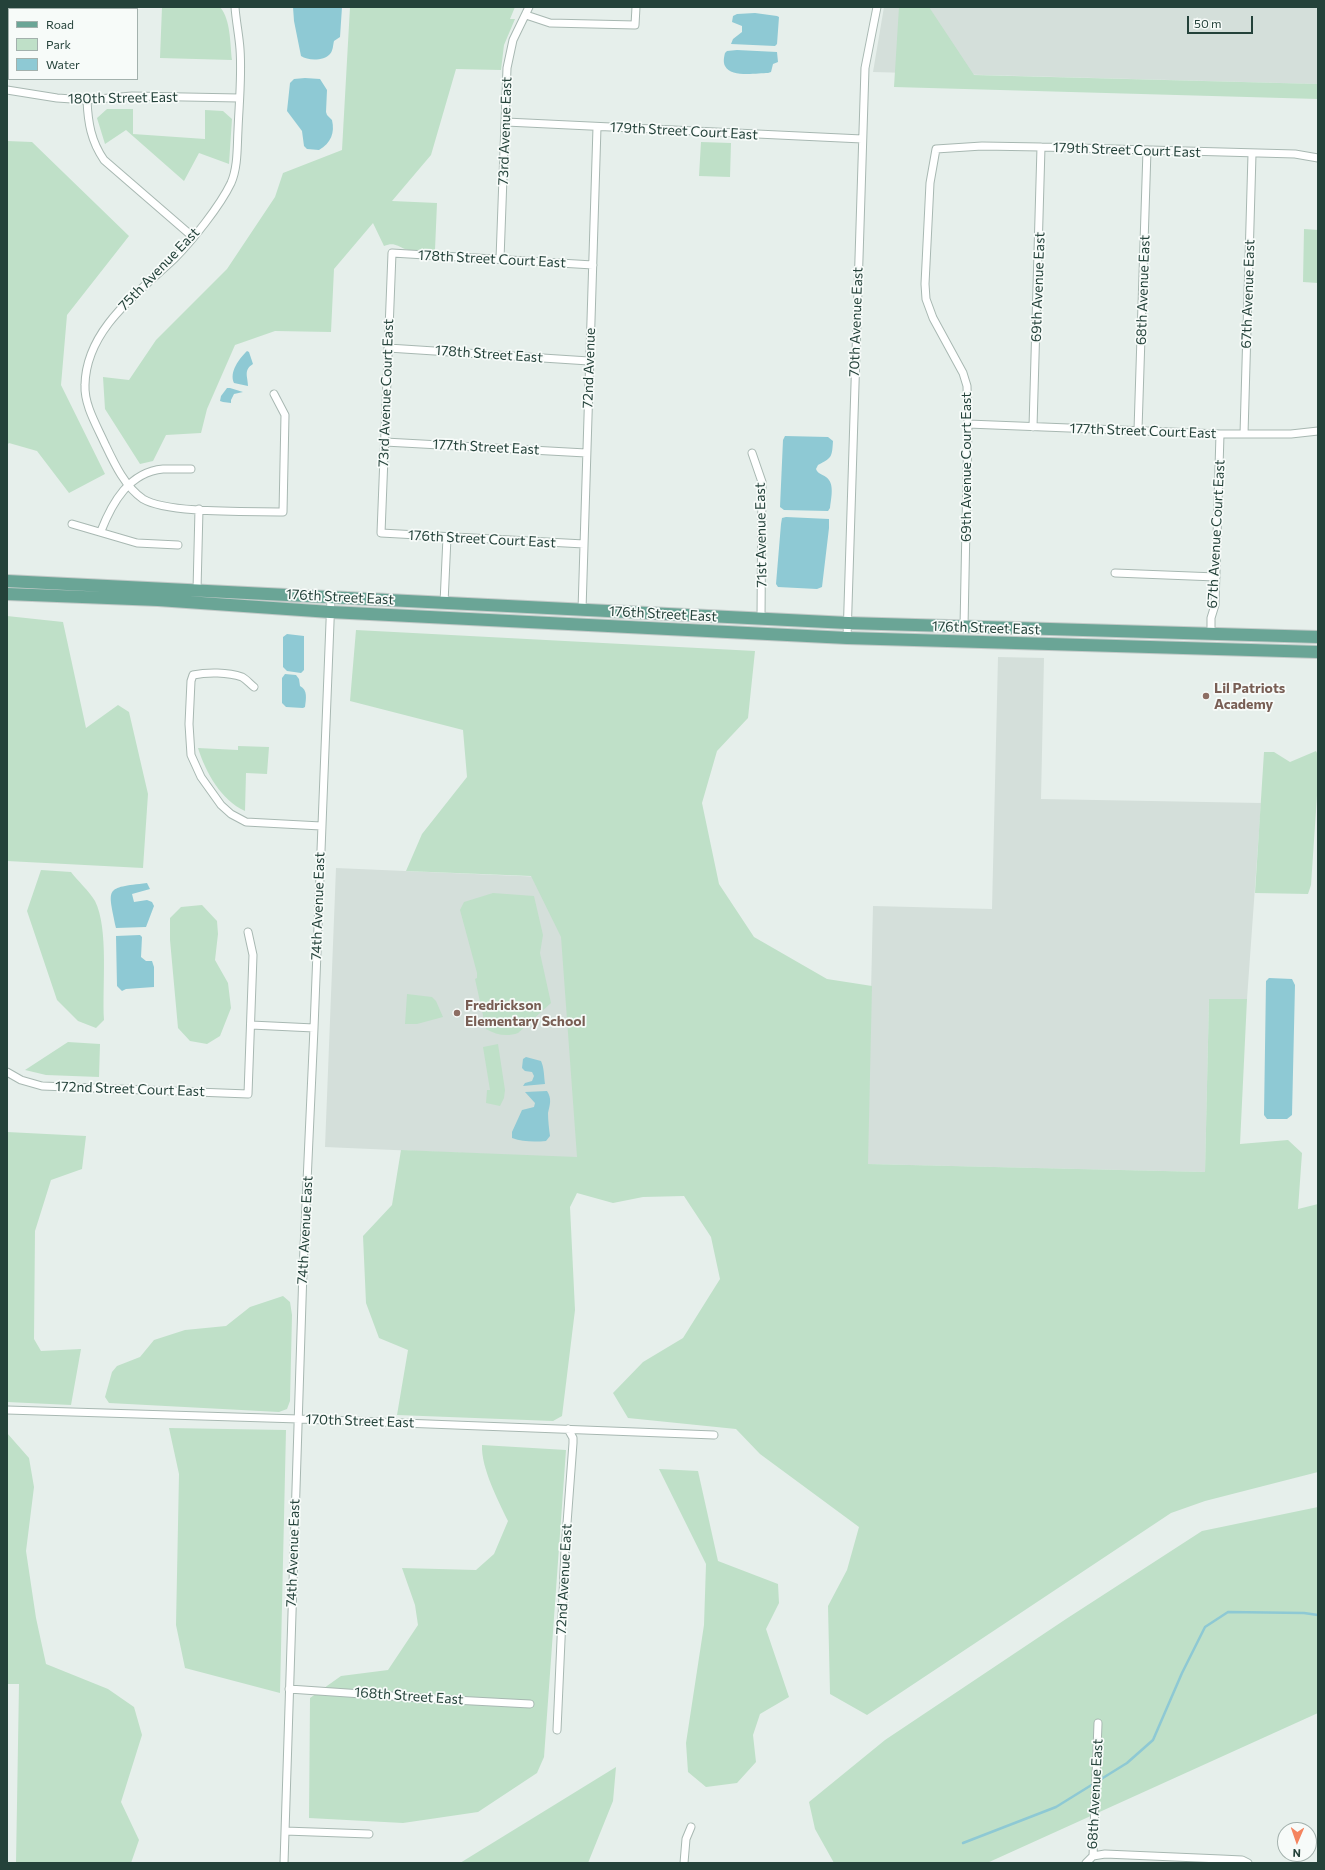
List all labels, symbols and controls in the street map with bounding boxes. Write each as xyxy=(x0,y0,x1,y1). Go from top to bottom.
legend xyxy=(8,8,138,80)
scale bar xyxy=(1189,8,1255,34)
text: 50 m xyxy=(1194,16,1222,30)
text: Road xyxy=(46,17,74,31)
text: Park xyxy=(46,37,71,51)
text: Water xyxy=(46,57,80,71)
street label: 73rd Avenue East xyxy=(495,76,515,186)
street label: 180th Street East xyxy=(68,89,178,107)
street label: 179th Street Court East xyxy=(610,119,758,143)
street label: 179th Street Court East xyxy=(1053,139,1201,161)
street label: 75th Avenue East xyxy=(115,224,203,314)
street label: 69th Avenue East xyxy=(1028,232,1048,342)
street label: 68th Avenue East xyxy=(1133,234,1153,346)
street label: 67th Avenue East xyxy=(1238,239,1258,349)
street label: 178th Street Court East xyxy=(418,247,566,271)
street label: 70th Avenue East xyxy=(846,267,866,377)
street label: 73rd Avenue Court East xyxy=(375,319,397,467)
street label: 72nd Avenue xyxy=(579,327,599,409)
street label: 178th Street East xyxy=(434,342,544,366)
street label: 69th Avenue Court East xyxy=(958,392,974,542)
street label: 177th Street Court East xyxy=(1069,420,1217,442)
street label: 177th Street East xyxy=(432,436,540,458)
street label: 67th Avenue Court East xyxy=(1204,459,1228,609)
street label: 71st Avenue East xyxy=(752,482,770,588)
street label: 176th Street Court East xyxy=(408,527,556,551)
street label: 176th Street East xyxy=(286,586,394,608)
street label: 176th Street East xyxy=(609,603,717,625)
street label: 176th Street East xyxy=(932,618,1040,638)
place label: Lil Patriots Academy xyxy=(1214,680,1285,712)
marker: Lil Patriots Academy xyxy=(1201,691,1211,701)
street label: 74th Avenue East xyxy=(308,852,328,960)
place label: Fredrickson Elementary School xyxy=(465,997,585,1030)
marker: Fredrickson Elementary School xyxy=(452,1008,462,1018)
street label: 172nd Street Court East xyxy=(55,1078,205,1100)
street label: 74th Avenue East xyxy=(294,1175,316,1285)
street label: 170th Street East xyxy=(305,1411,415,1431)
street label: 74th Avenue East xyxy=(283,1499,303,1607)
street label: 72nd Avenue East xyxy=(553,1523,575,1635)
street label: 168th Street East xyxy=(354,1684,464,1708)
street label: 68th Avenue East xyxy=(1084,1738,1106,1850)
north arrow xyxy=(1277,1822,1317,1862)
text: N xyxy=(1292,1847,1301,1860)

